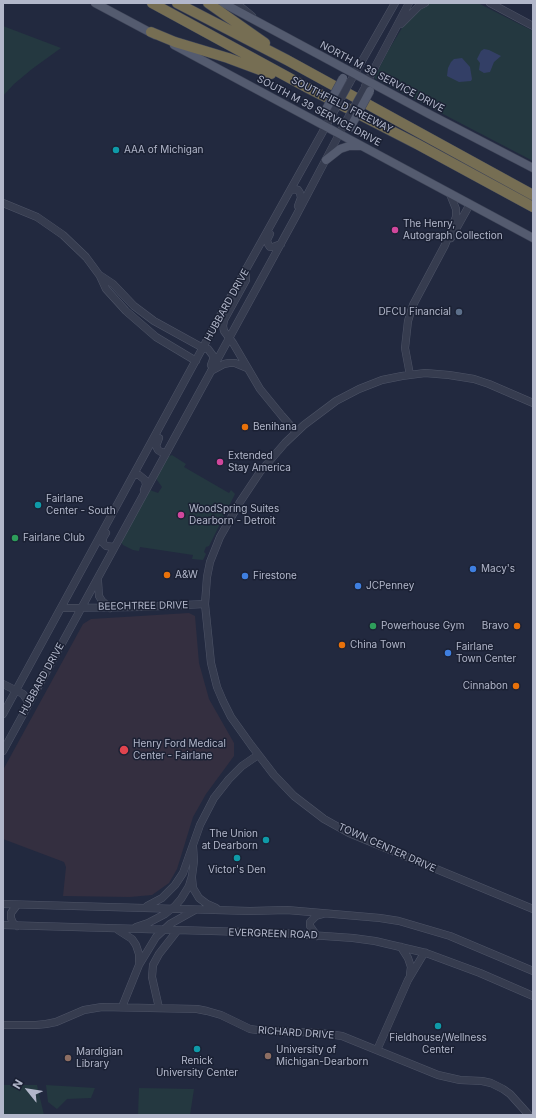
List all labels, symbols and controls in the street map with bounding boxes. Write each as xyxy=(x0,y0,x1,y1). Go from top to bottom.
street label: NORTH M 39 SERVICE DRIVE xyxy=(318,39,446,115)
street label: SOUTH M 39 SERVICE DRIVE xyxy=(255,73,383,149)
street label: SOUTHFIELD FREEWAY xyxy=(289,74,395,136)
place label: AAA of Michigan xyxy=(124,144,203,156)
marker: AAA of Michigan xyxy=(111,145,121,155)
place label: The Henry, Autograph Collection xyxy=(403,218,503,242)
marker: The Henry, Autograph Collection xyxy=(390,225,400,235)
street label: HUBBARD DRIVE xyxy=(202,267,252,343)
place label: DFCU Financial xyxy=(378,306,451,318)
marker: DFCU Financial xyxy=(454,307,464,317)
place label: Benihana xyxy=(253,421,297,433)
marker: Benihana xyxy=(240,422,250,432)
place label: Extended Stay America xyxy=(228,450,291,474)
marker: Extended Stay America xyxy=(215,457,225,467)
place label: Fairlane Center - South xyxy=(46,493,116,516)
marker: Fairlane Center - South xyxy=(33,500,43,510)
place label: WoodSpring Suites Dearborn - Detroit xyxy=(189,503,279,526)
marker: WoodSpring Suites Dearborn - Detroit xyxy=(176,510,186,520)
place label: Fairlane Club xyxy=(23,532,85,544)
marker: Fairlane Club xyxy=(10,533,20,543)
place label: Macy's xyxy=(481,563,515,575)
marker: Macy's xyxy=(468,564,478,574)
place label: A&W xyxy=(175,569,198,581)
marker: A&W xyxy=(162,570,172,580)
place label: Firestone xyxy=(253,570,297,582)
marker: Firestone xyxy=(240,571,250,581)
place label: JCPenney xyxy=(366,580,414,592)
marker: JCPenney xyxy=(353,581,363,591)
street label: BEECHTREE DRIVE xyxy=(98,599,188,613)
place label: Powerhouse Gym xyxy=(381,620,464,632)
place label: Bravo xyxy=(482,620,509,632)
marker: Powerhouse Gym xyxy=(368,621,378,631)
marker: Bravo xyxy=(512,621,522,631)
place label: China Town xyxy=(350,639,406,651)
marker: China Town xyxy=(337,640,347,650)
street label: HUBBARD DRIVE xyxy=(17,641,67,717)
place label: Fairlane Town Center xyxy=(456,641,516,664)
marker: Fairlane Town Center xyxy=(443,648,453,658)
place label: Cinnabon xyxy=(463,680,508,692)
marker: Cinnabon xyxy=(511,681,521,691)
place label: Henry Ford Medical Center - Fairlane xyxy=(133,738,226,762)
marker: Henry Ford Medical Center - Fairlane xyxy=(118,744,130,756)
street label: TOWN CENTER DRIVE xyxy=(336,821,438,875)
place label: The Union at Dearborn xyxy=(202,828,258,852)
marker: The Union at Dearborn xyxy=(261,835,271,845)
marker: Victor's Den xyxy=(232,853,242,863)
place label: Victor's Den xyxy=(208,864,266,876)
street label: EVERGREEN ROAD xyxy=(228,926,318,942)
marker: Fieldhouse/Wellness Center xyxy=(433,1021,443,1031)
street label: RICHARD DRIVE xyxy=(257,1024,335,1042)
place label: Fieldhouse/Wellness Center xyxy=(389,1032,487,1056)
marker: Renick University Center xyxy=(192,1044,202,1054)
place label: University of Michigan-Dearborn xyxy=(276,1044,368,1068)
place label: Mardigian Library xyxy=(76,1046,123,1070)
marker: University of Michigan-Dearborn xyxy=(263,1051,273,1061)
marker: Mardigian Library xyxy=(63,1053,73,1063)
place label: Renick University Center xyxy=(156,1055,238,1078)
north arrow xyxy=(8,1070,48,1110)
text: N xyxy=(9,1077,26,1091)

